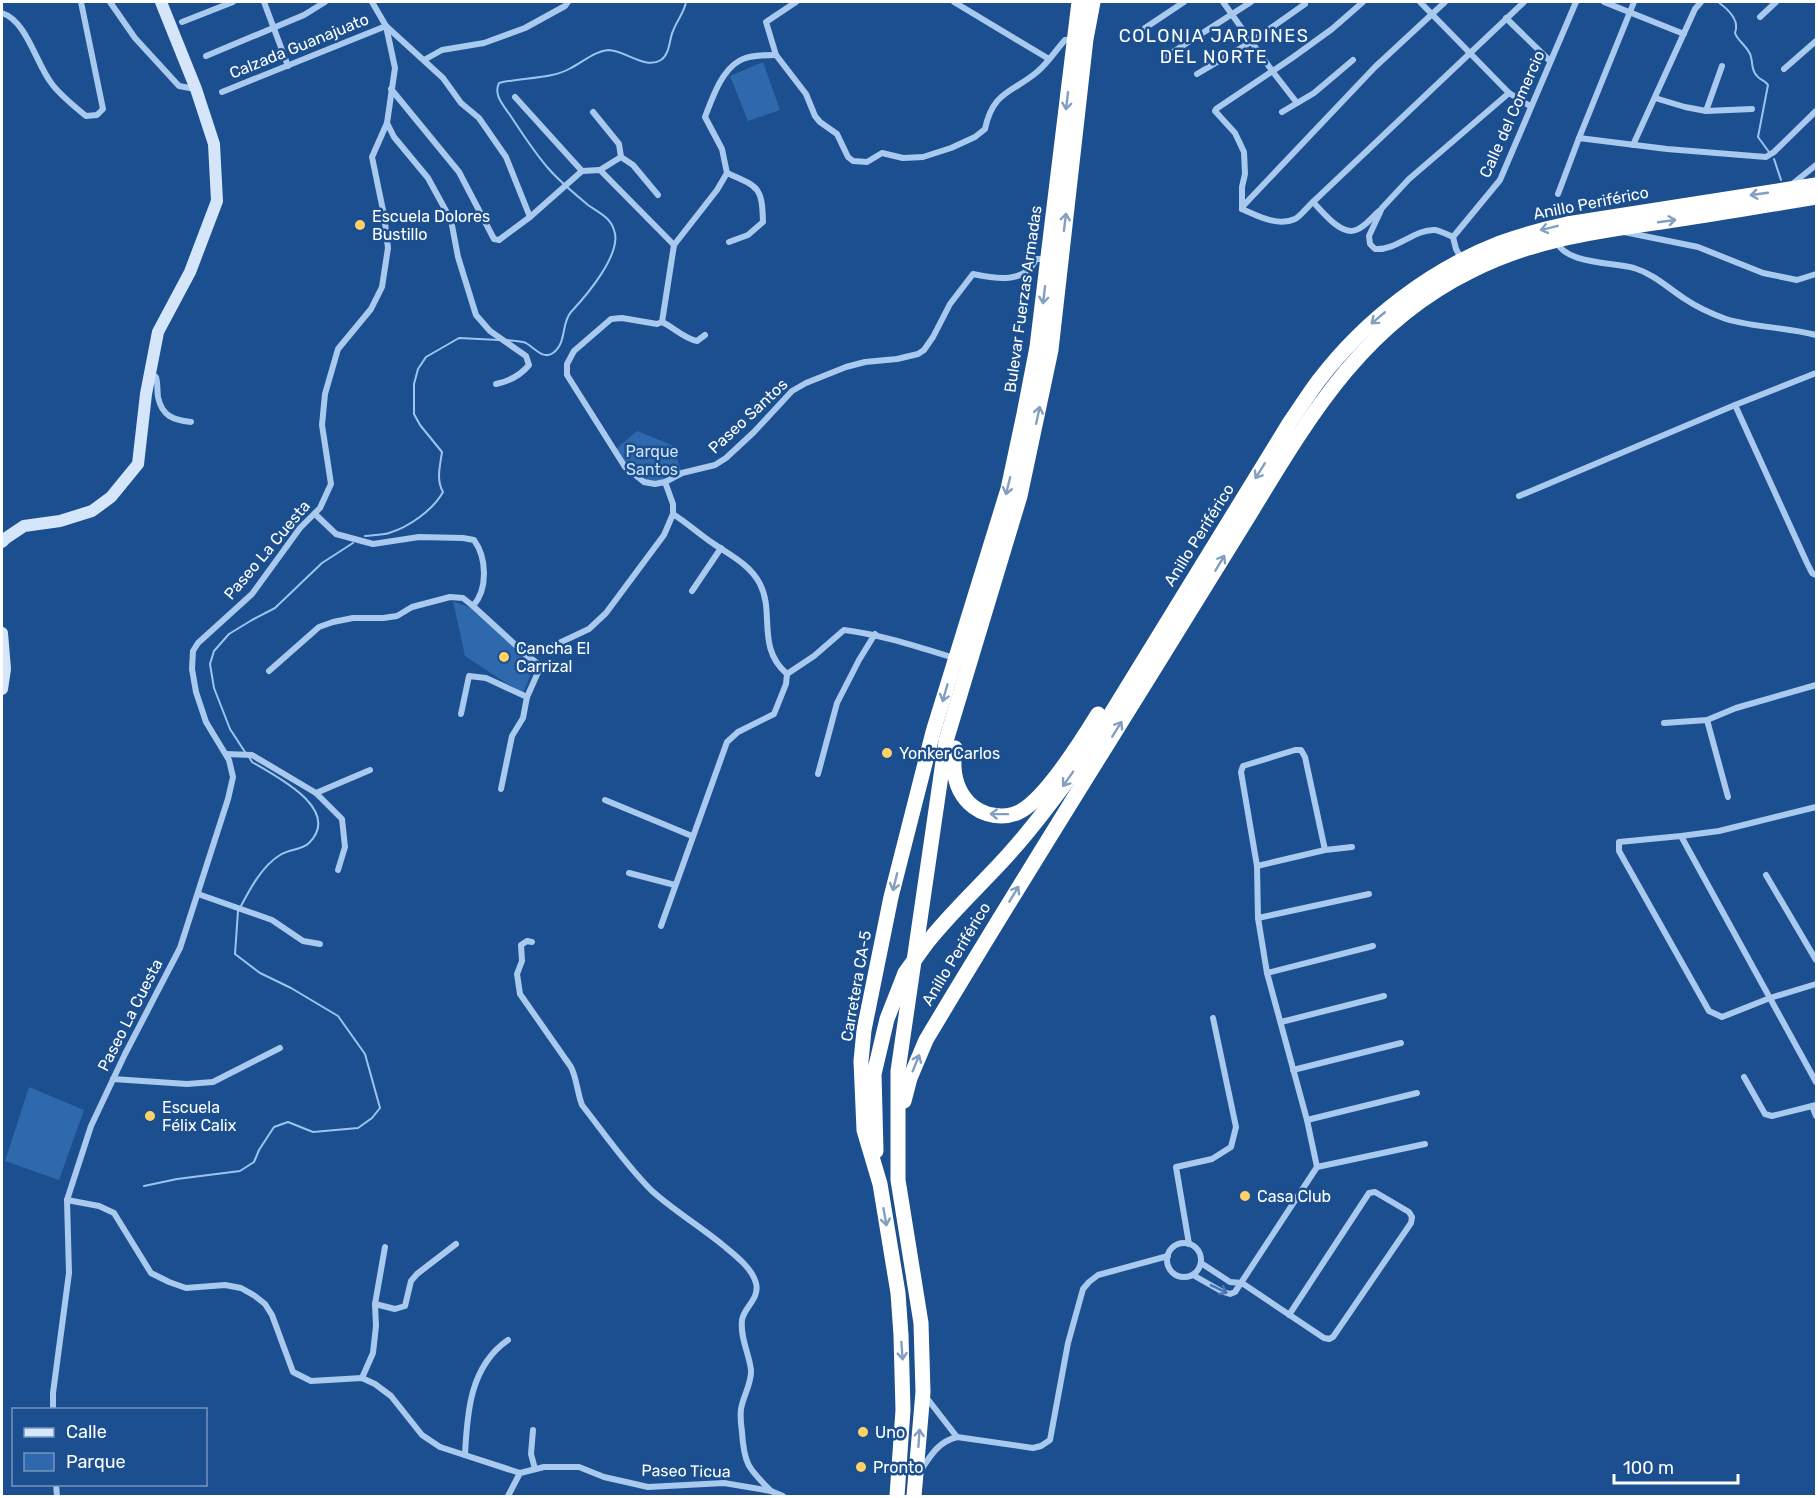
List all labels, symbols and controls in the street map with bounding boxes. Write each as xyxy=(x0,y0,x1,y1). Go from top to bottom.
street label: Calzada Guanajuato xyxy=(227,9,371,83)
district label: COLONIA JARDINES DEL NORTE xyxy=(1119,25,1309,68)
street label: Calle del Comercio xyxy=(1475,47,1549,181)
one-way arrow xyxy=(1062,91,1073,111)
street label: Anillo Periférico xyxy=(1532,182,1650,224)
one-way arrow xyxy=(1749,189,1769,200)
street label: Bulevar Fuerzas Armadas xyxy=(1000,204,1046,394)
place label: Escuela Dolores Bustillo xyxy=(372,207,490,244)
one-way arrow xyxy=(1060,212,1071,232)
one-way arrow xyxy=(1656,216,1676,227)
marker: Escuela Dolores Bustillo xyxy=(353,218,367,232)
one-way arrow xyxy=(1540,223,1559,235)
one-way arrow xyxy=(1038,284,1049,304)
one-way arrow xyxy=(1370,311,1386,324)
street label: Paseo Santos xyxy=(705,375,791,457)
one-way arrow xyxy=(1033,405,1045,424)
park label: Parque Santos xyxy=(626,442,679,479)
one-way arrow xyxy=(1253,462,1265,479)
one-way arrow xyxy=(1002,477,1014,496)
street label: Anillo Periférico xyxy=(1160,480,1238,590)
street label: Paseo La Cuesta xyxy=(220,497,314,603)
one-way arrow xyxy=(1214,555,1226,572)
place label: Cancha El Carrizal xyxy=(516,639,590,676)
marker: Cancha El Carrizal xyxy=(497,650,511,664)
one-way arrow xyxy=(939,683,950,702)
one-way arrow xyxy=(1112,721,1124,738)
place label: Yonker Carlos xyxy=(899,744,1000,763)
marker: Yonker Carlos xyxy=(880,746,894,760)
one-way arrow xyxy=(1062,771,1074,787)
one-way arrow xyxy=(990,808,1010,820)
one-way arrow xyxy=(889,872,901,891)
one-way arrow xyxy=(1008,886,1020,903)
street label: Anillo Periférico xyxy=(918,899,994,1009)
street label: Carretera CA-5 xyxy=(837,929,875,1043)
street label: Paseo La Cuesta xyxy=(94,956,166,1074)
one-way arrow xyxy=(911,1054,922,1072)
place label: Escuela Félix Calix xyxy=(162,1098,237,1135)
marker: Escuela Félix Calix xyxy=(143,1109,157,1123)
place label: Casa Club xyxy=(1257,1187,1331,1206)
marker: Casa Club xyxy=(1238,1189,1252,1203)
one-way arrow xyxy=(879,1207,890,1227)
one-way arrow xyxy=(1209,1284,1227,1295)
one-way arrow xyxy=(897,1340,908,1360)
legend xyxy=(12,1408,207,1486)
text: Calle xyxy=(66,1421,107,1443)
place label: Uno xyxy=(875,1423,905,1442)
marker: Uno xyxy=(856,1425,870,1439)
one-way arrow xyxy=(914,1429,925,1449)
scale bar xyxy=(1614,1447,1738,1485)
text: Parque xyxy=(66,1451,126,1473)
text: 100 m xyxy=(1623,1457,1674,1479)
place label: Pronto xyxy=(873,1458,923,1477)
marker: Pronto xyxy=(854,1460,868,1474)
street label: Paseo Ticua xyxy=(641,1461,731,1481)

